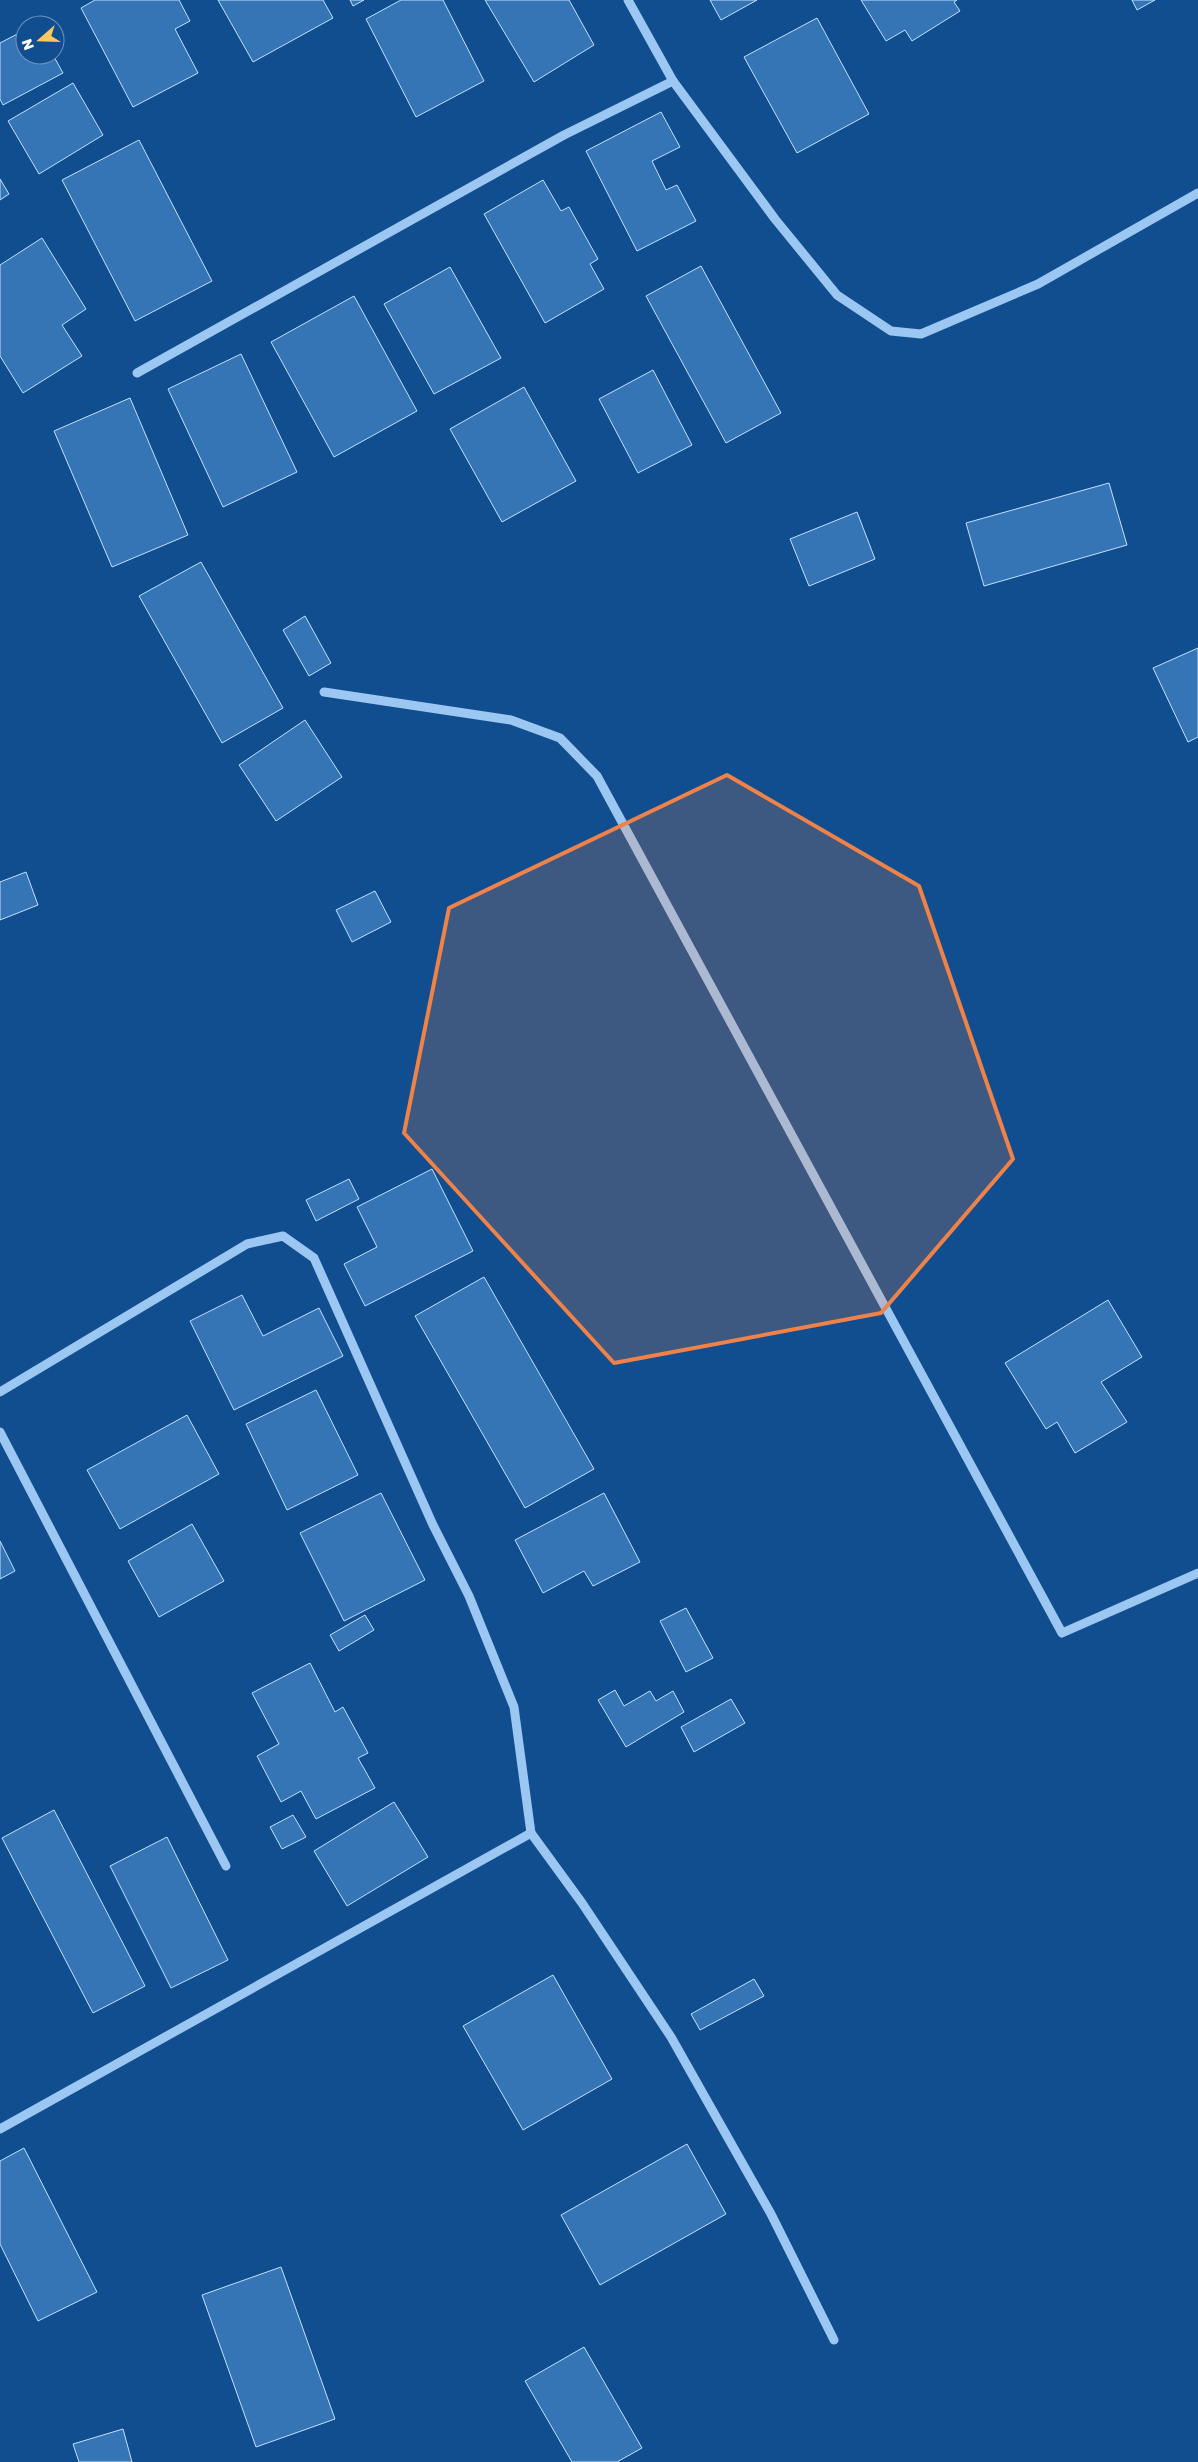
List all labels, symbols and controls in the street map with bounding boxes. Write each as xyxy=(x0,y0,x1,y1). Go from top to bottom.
north arrow xyxy=(15,15,65,65)
text: N xyxy=(18,37,37,53)

